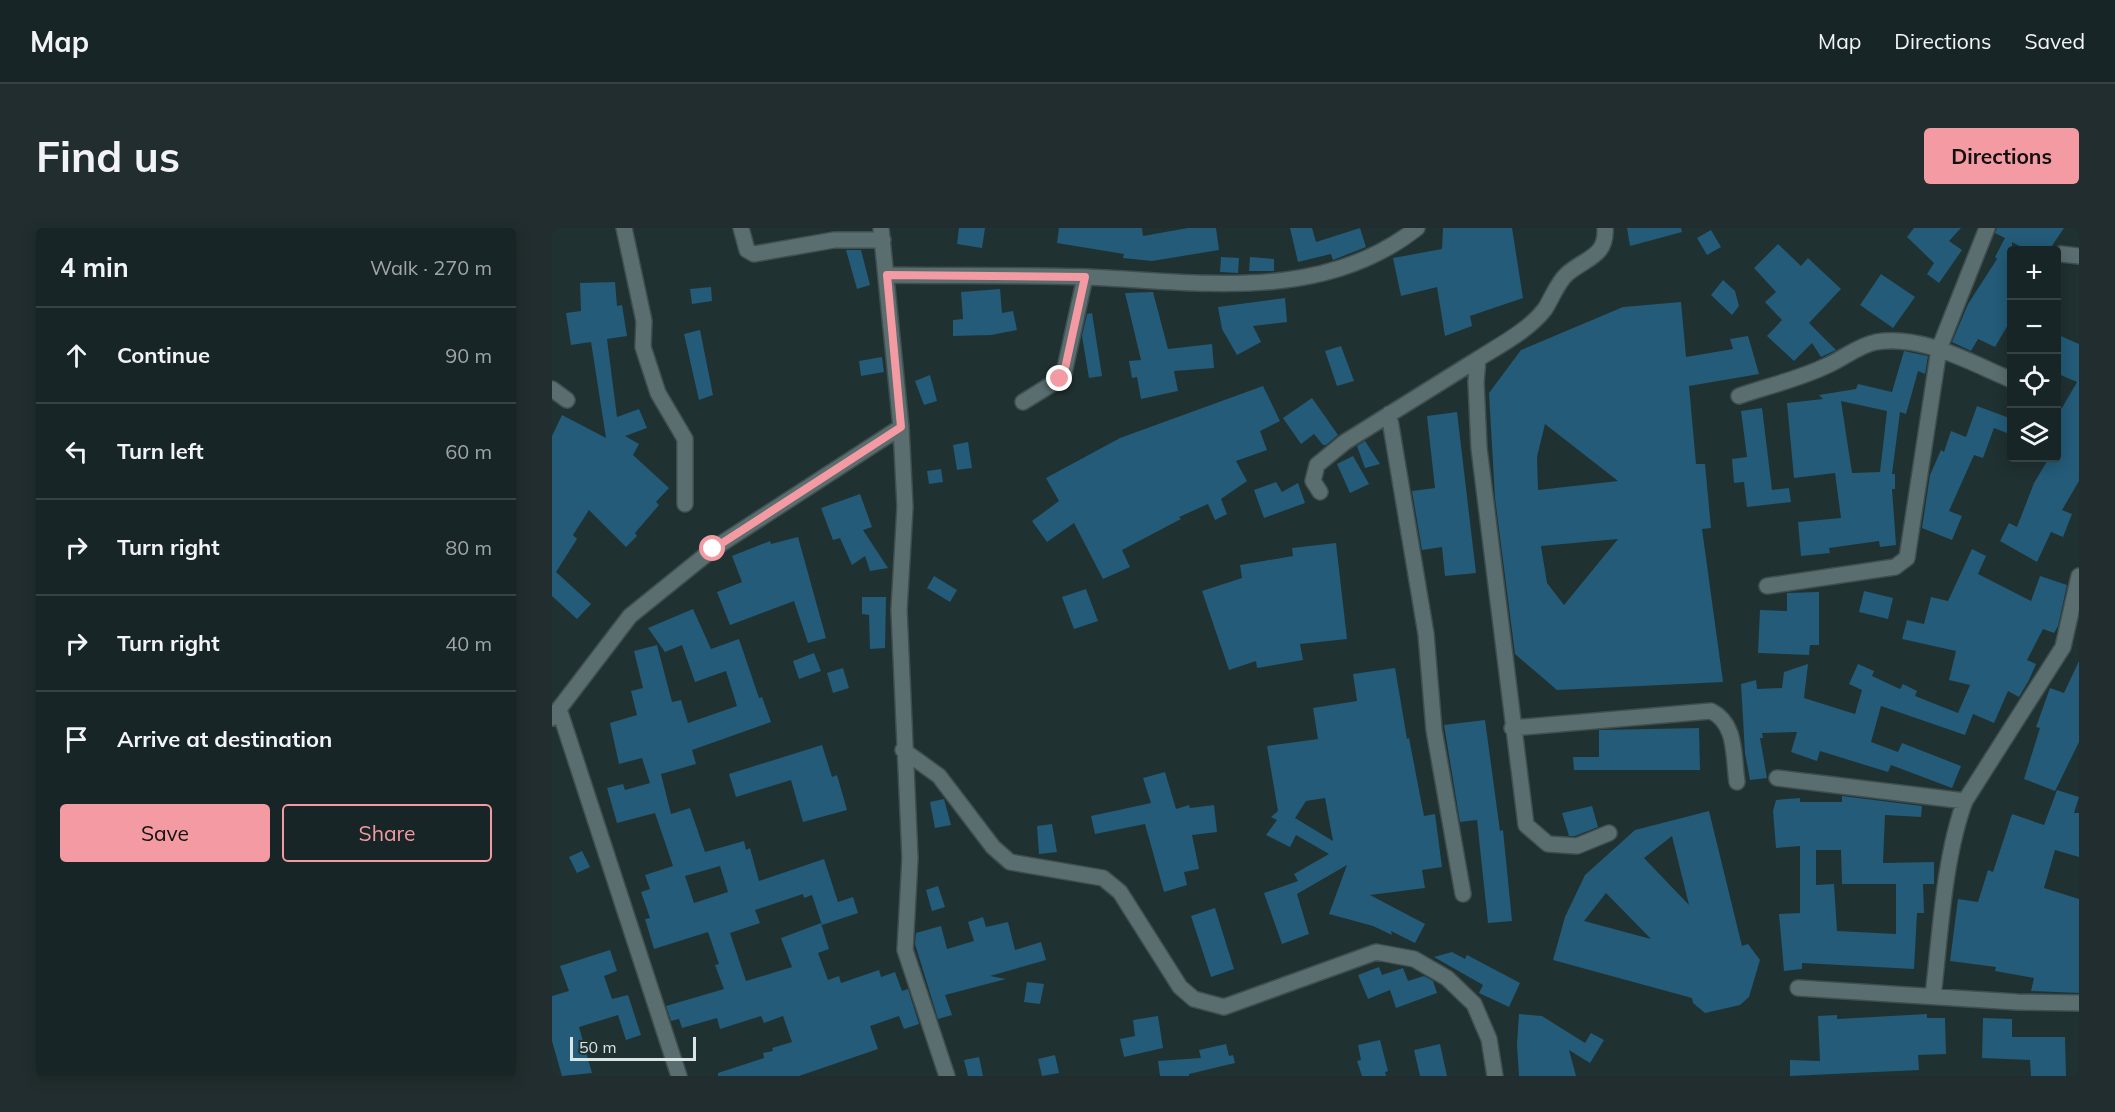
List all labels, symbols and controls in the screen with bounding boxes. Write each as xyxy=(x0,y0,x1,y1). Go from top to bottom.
text: Map xyxy=(30,24,89,59)
text: Map xyxy=(1818,28,1861,54)
text: Directions xyxy=(1894,28,1991,54)
text: Saved xyxy=(2024,28,2085,54)
button: Directions xyxy=(1924,128,2079,184)
text: Find us xyxy=(36,130,180,183)
map controls xyxy=(2007,246,2061,462)
button: + xyxy=(2007,246,2061,300)
text: 4 min xyxy=(60,251,129,284)
text: Walk · 270 m xyxy=(370,255,492,280)
button: − xyxy=(2007,300,2061,354)
icon: ahead xyxy=(60,339,93,372)
text: Continue xyxy=(117,341,210,369)
text: 90 m xyxy=(445,343,492,368)
button: locate xyxy=(2007,354,2061,408)
route end xyxy=(1046,365,1072,391)
button: layers xyxy=(2007,408,2061,462)
icon: left xyxy=(60,435,93,468)
text: Turn left xyxy=(117,437,204,465)
text: 60 m xyxy=(445,439,492,464)
icon: right xyxy=(60,531,93,564)
text: Turn right xyxy=(117,533,220,561)
text: 80 m xyxy=(445,535,492,560)
route start xyxy=(699,535,725,561)
icon: right xyxy=(60,627,93,660)
text: Turn right xyxy=(117,629,220,657)
text: 40 m xyxy=(445,631,492,656)
icon: arrive xyxy=(60,723,93,756)
text: Arrive at destination xyxy=(117,725,332,753)
button: Save xyxy=(60,804,270,862)
button: Share xyxy=(282,804,492,862)
scale bar xyxy=(570,1034,696,1062)
text: 50 m xyxy=(579,1037,616,1057)

